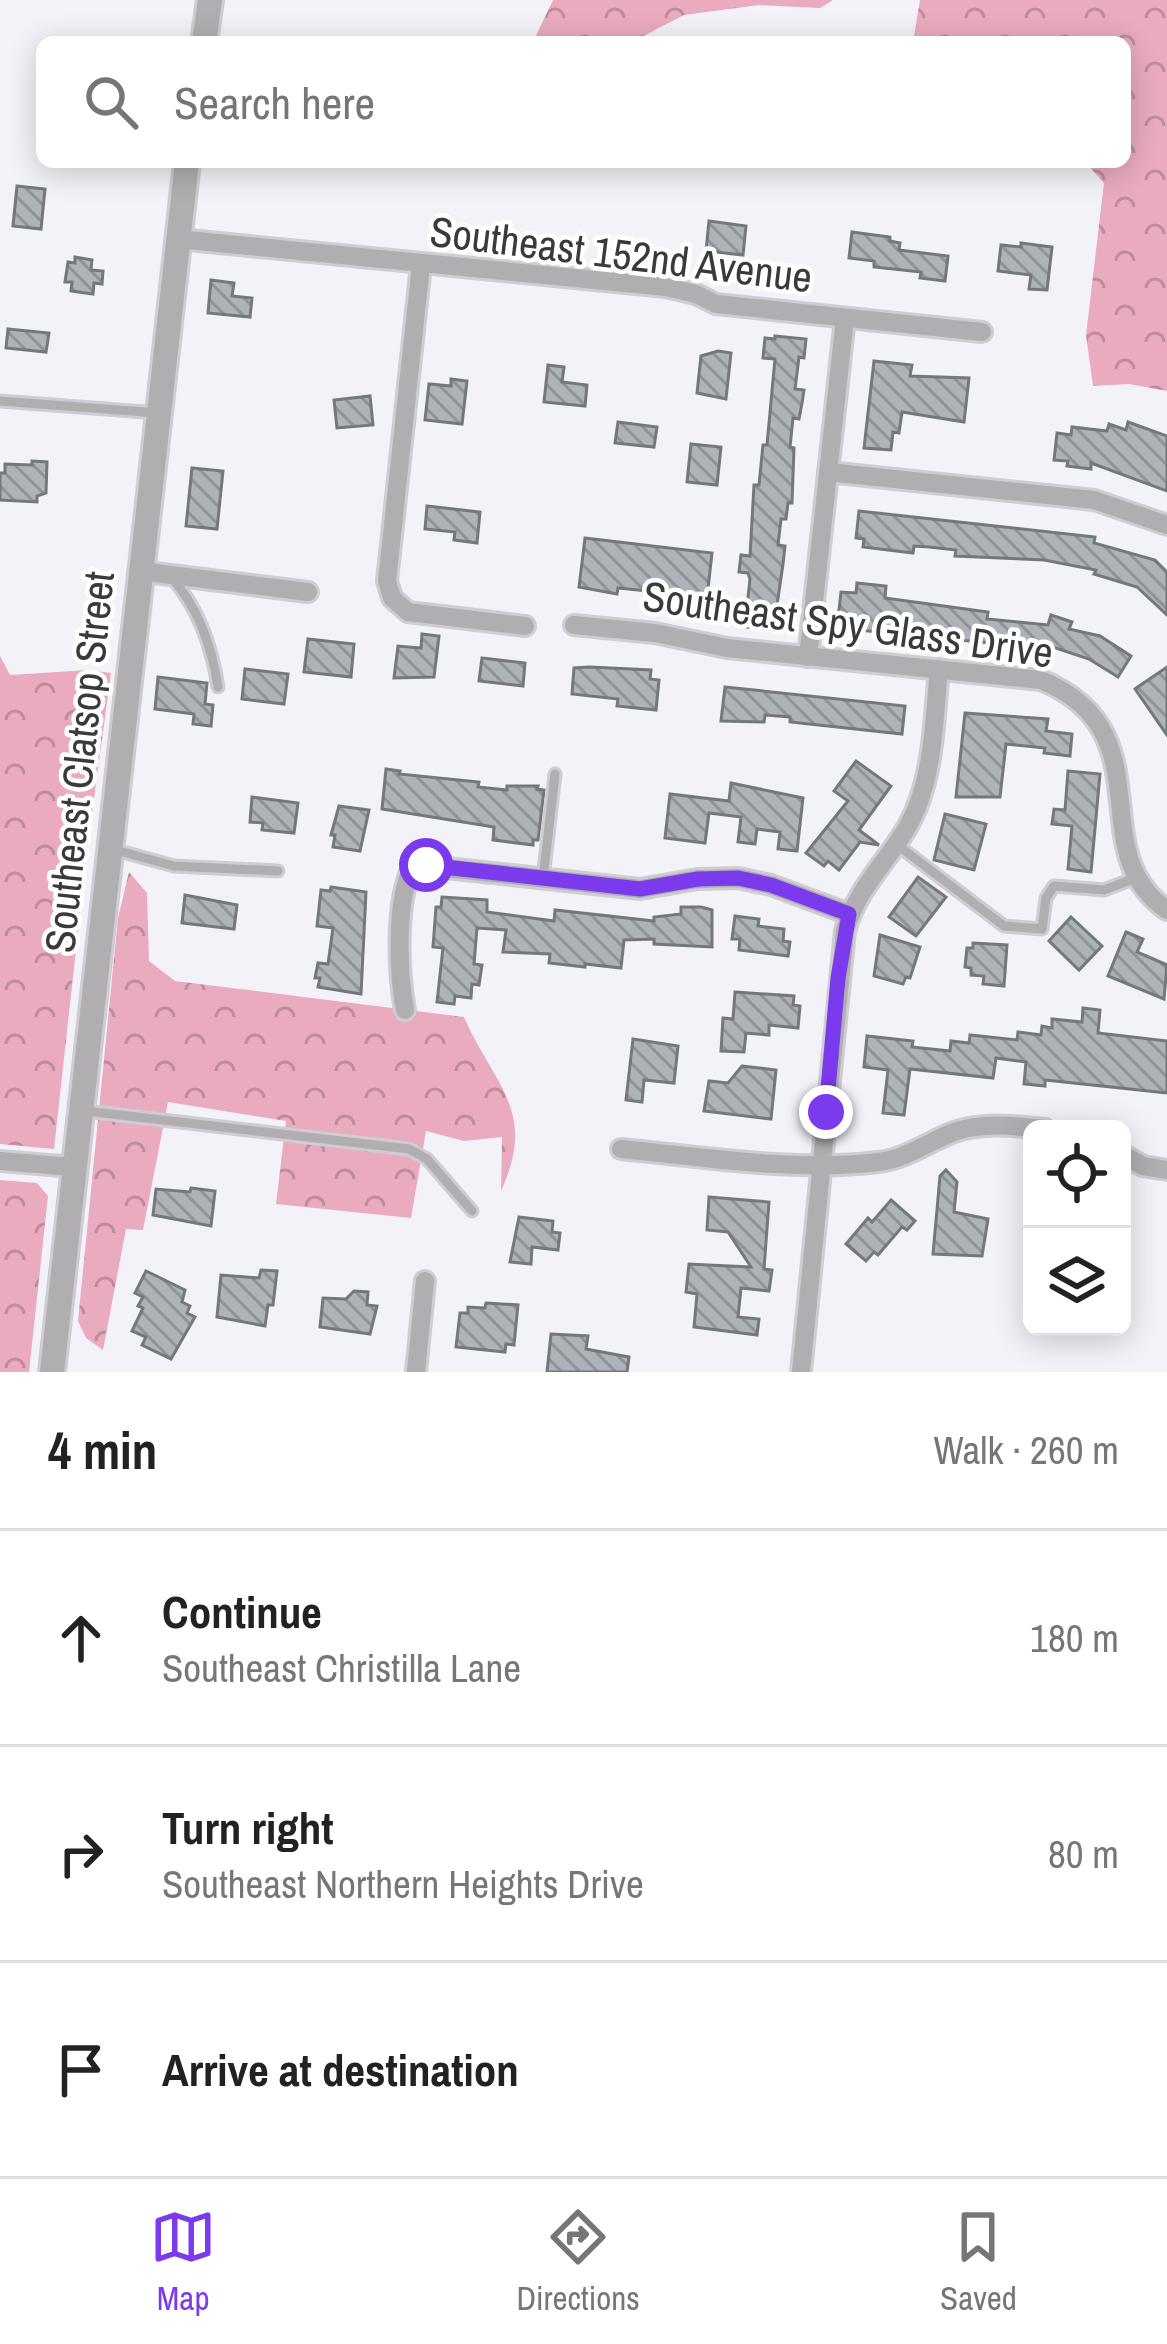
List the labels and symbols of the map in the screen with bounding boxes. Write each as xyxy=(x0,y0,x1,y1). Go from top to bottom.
street label: Southeast 152nd Avenue xyxy=(427,203,815,305)
street label: Southeast Spy Glass Drive xyxy=(639,567,1057,681)
street label: Southeast Clatsop Street xyxy=(31,569,127,955)
route start xyxy=(399,838,453,892)
route end xyxy=(799,1085,853,1139)

